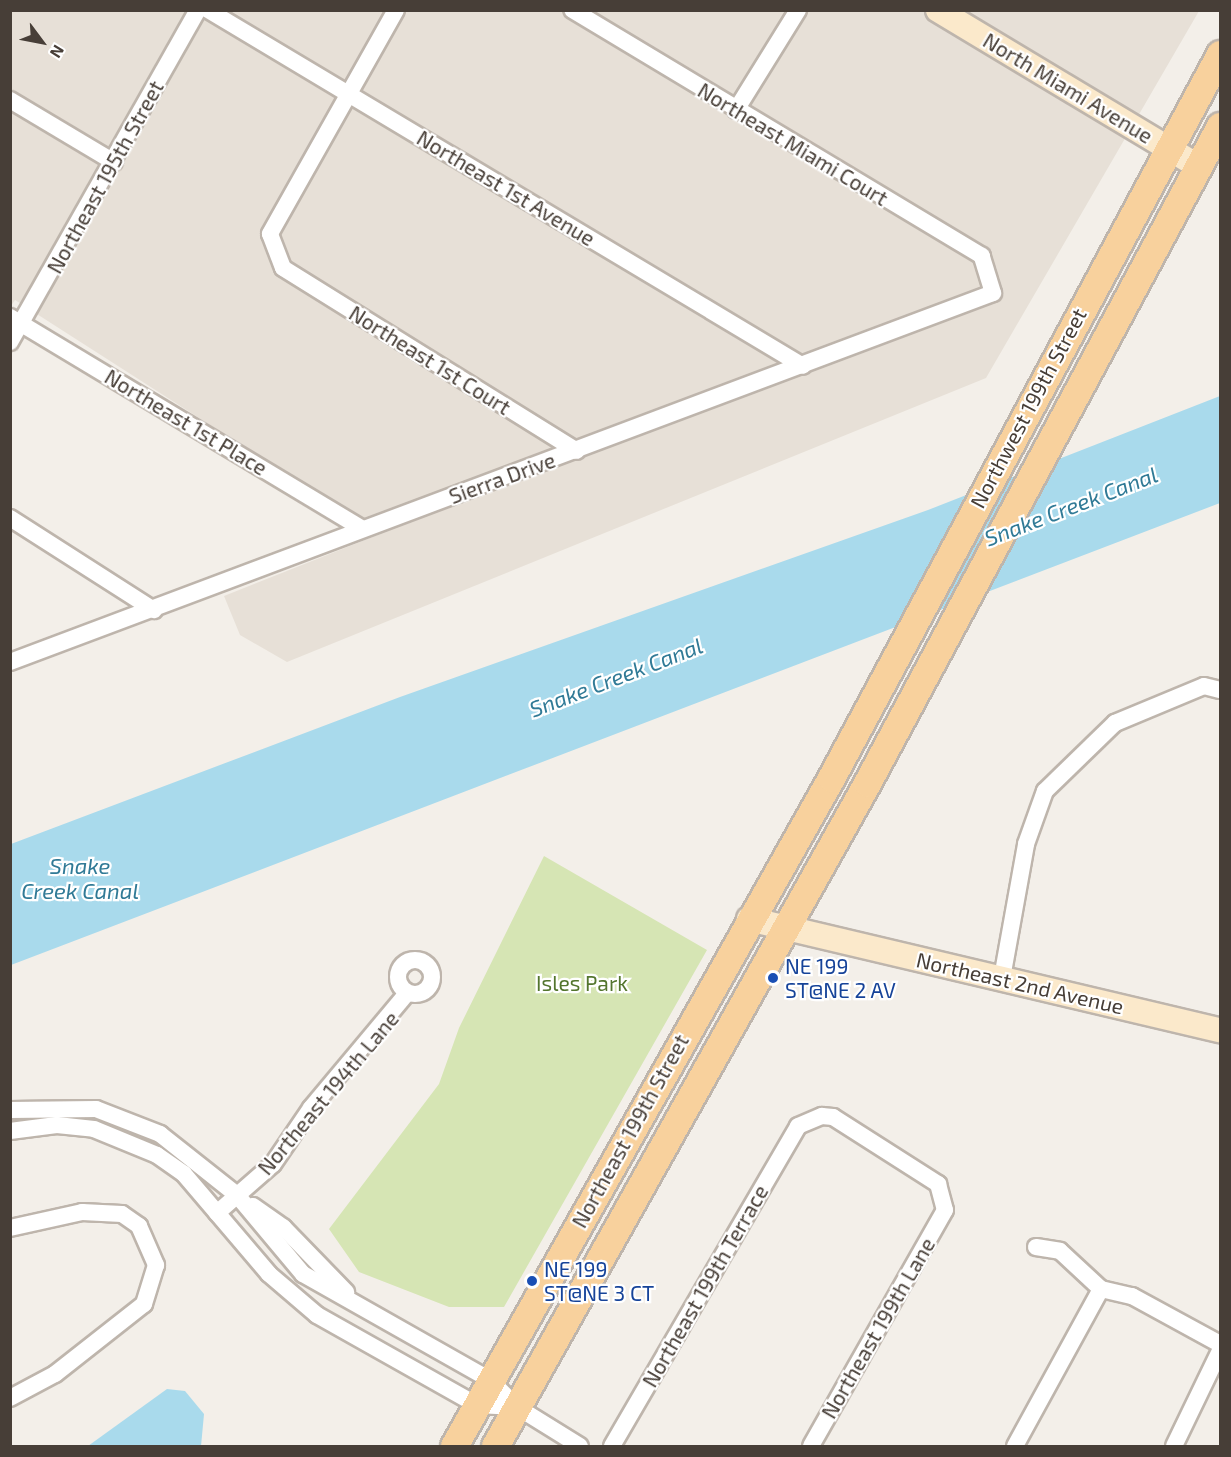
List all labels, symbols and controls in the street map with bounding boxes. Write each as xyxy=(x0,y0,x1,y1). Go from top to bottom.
north arrow xyxy=(12,12,72,72)
street label: North Miami Avenue xyxy=(978,27,1158,149)
text: N xyxy=(47,42,69,62)
street label: Northeast 195th Street xyxy=(42,76,168,278)
street label: Northeast Miami Court xyxy=(693,77,893,211)
street label: Northeast 1st Avenue xyxy=(412,125,600,251)
street label: Northeast 1st Court xyxy=(345,300,515,420)
street label: Northwest 199th Street xyxy=(965,304,1091,512)
street label: Northeast 1st Place xyxy=(100,364,272,480)
street label: Sierra Drive xyxy=(445,447,559,509)
water label: Snake Creek Canal xyxy=(981,461,1161,551)
water label: Snake Creek Canal xyxy=(526,632,706,722)
water label: Snake Creek Canal xyxy=(21,852,139,903)
street label: Northeast 2nd Avenue xyxy=(914,947,1126,1019)
place label: NE 199 ST@NE 2 AV xyxy=(785,953,896,1003)
park label: Isles Park xyxy=(536,970,628,996)
marker: NE 199 ST@NE 2 AV xyxy=(766,971,780,985)
street label: Northeast 194th Lane xyxy=(252,1006,404,1180)
street label: Northeast 199th Street xyxy=(566,1030,694,1232)
street label: Northeast 199th Terrace xyxy=(637,1180,773,1392)
street label: Northeast 199th Lane xyxy=(816,1233,940,1423)
place label: NE 199 ST@NE 3 CT xyxy=(544,1256,654,1306)
marker: NE 199 ST@NE 3 CT xyxy=(525,1274,539,1288)

